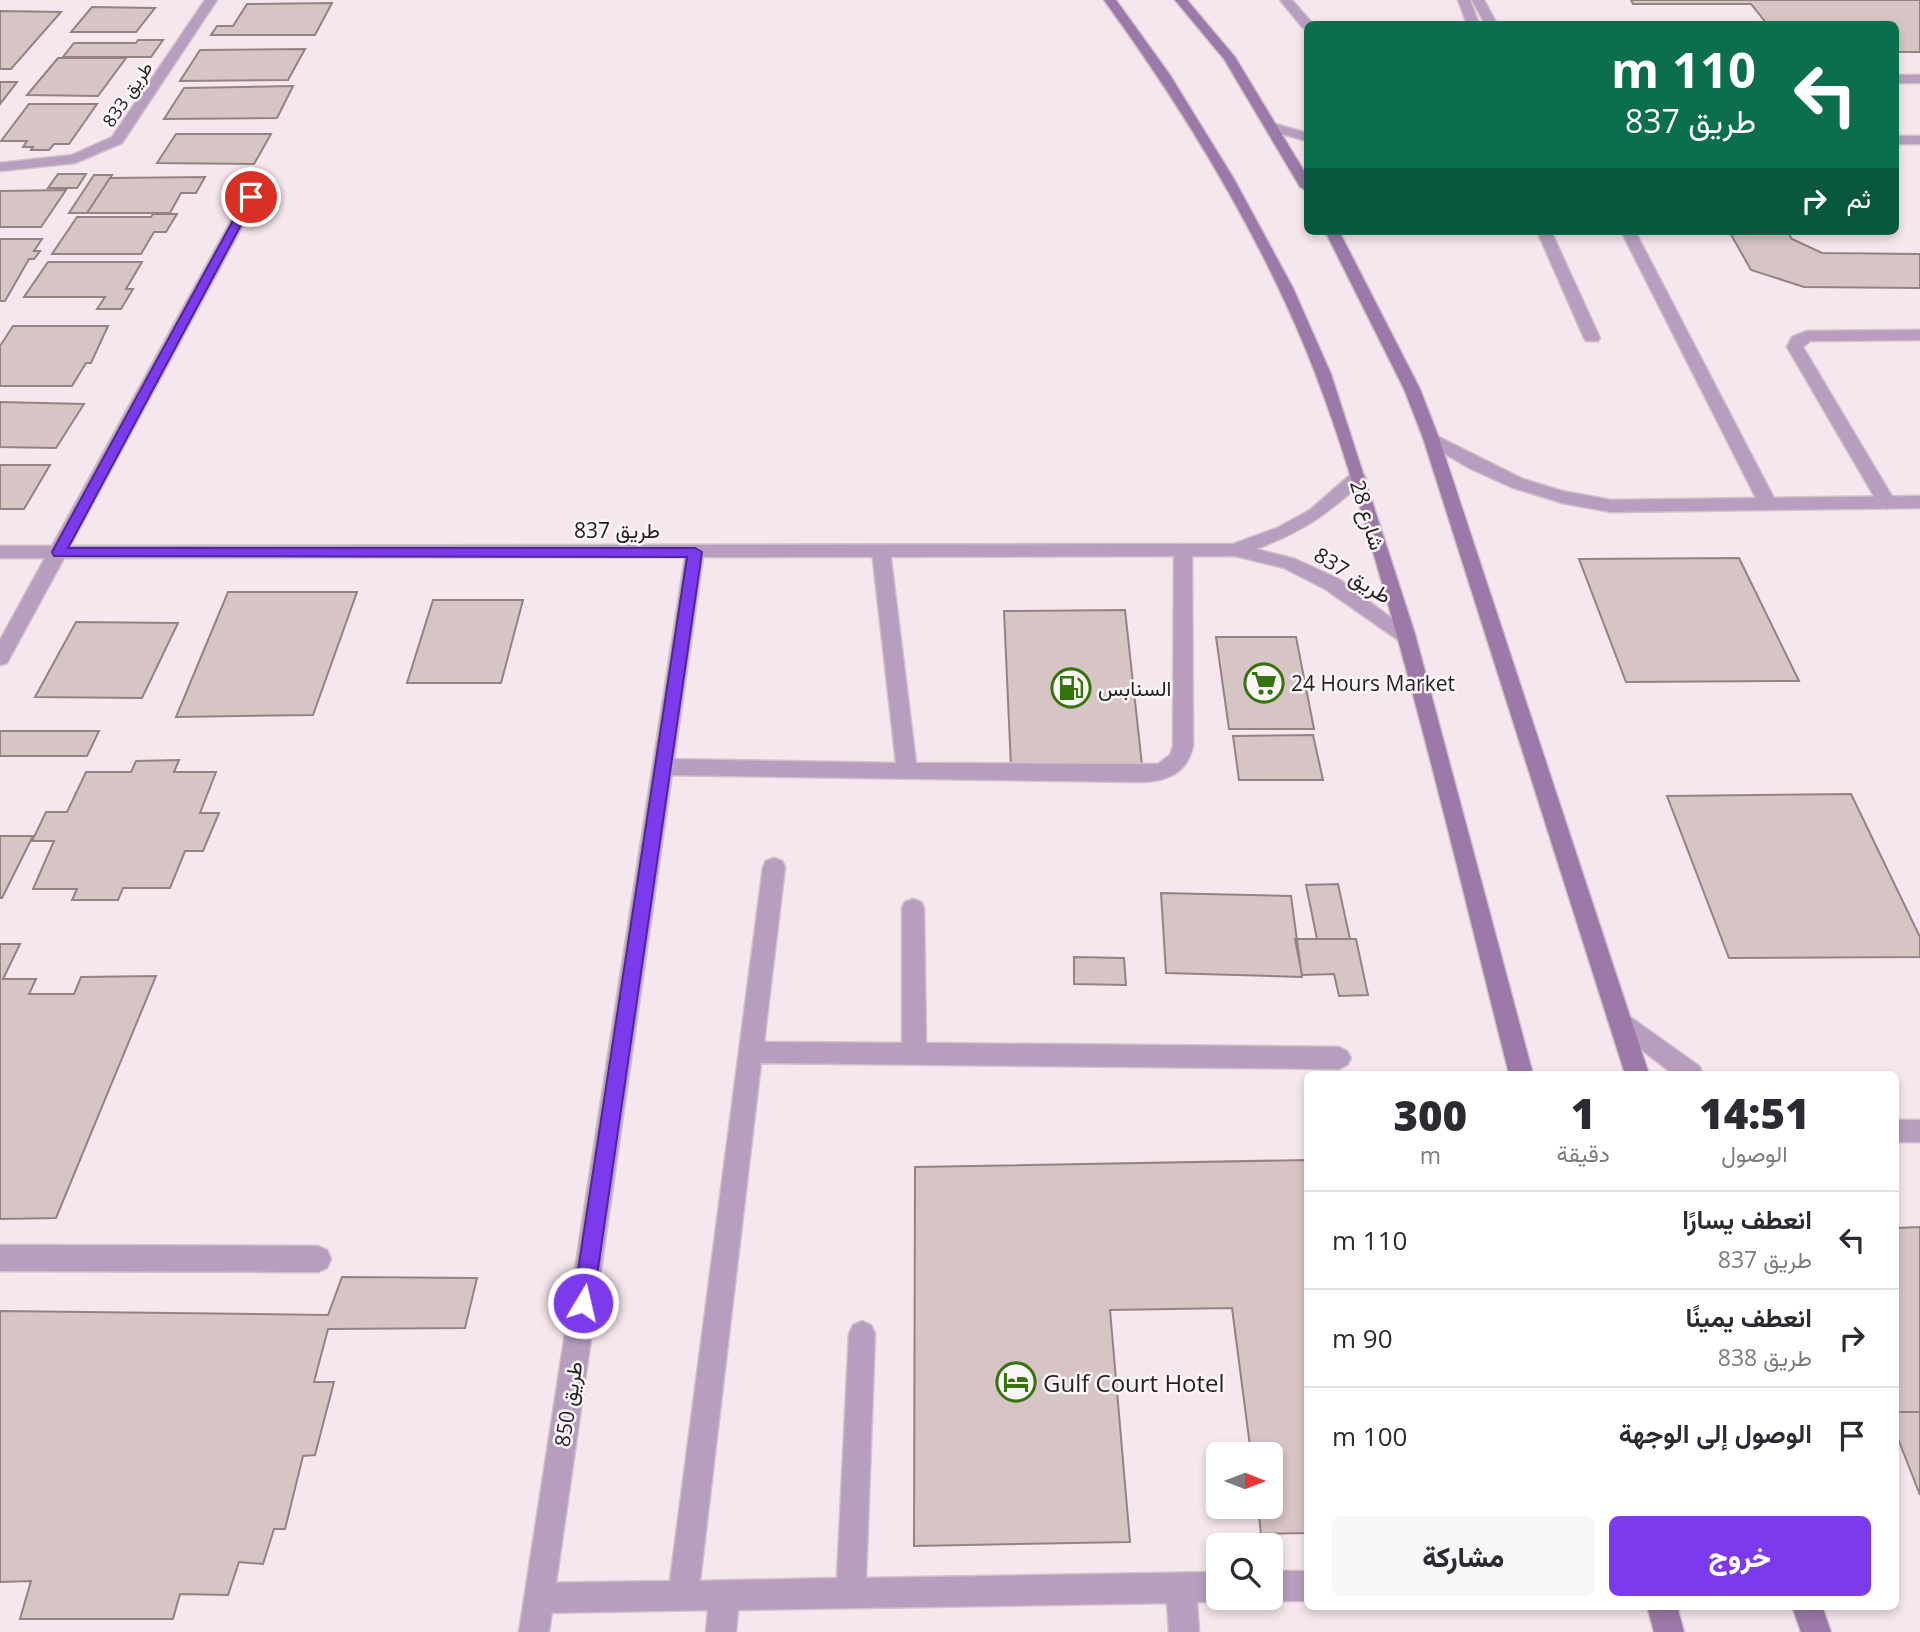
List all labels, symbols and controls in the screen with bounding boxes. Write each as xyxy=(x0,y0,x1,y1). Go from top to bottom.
text: 110 m xyxy=(1611,36,1756,102)
icon: left xyxy=(1780,49,1871,140)
street label: طريق 833 xyxy=(96,57,158,131)
text: طريق 837 xyxy=(1625,99,1756,142)
pin xyxy=(221,167,281,227)
icon: arrive xyxy=(232,178,270,216)
text: ثم xyxy=(1847,180,1871,216)
icon: right xyxy=(1795,182,1833,220)
street label: شارع 28 xyxy=(1343,477,1392,554)
street label: طريق 837 xyxy=(574,516,660,544)
street label: طريق 837 xyxy=(1309,540,1397,610)
supermarket icon: 24 Hours Market xyxy=(1243,662,1285,704)
fuel station icon: السنابس xyxy=(1050,667,1092,709)
place label: 24 Hours Market xyxy=(1291,669,1455,697)
place label: السنابس xyxy=(1098,674,1171,702)
text: 1 xyxy=(1571,1084,1595,1141)
text: 14:51 xyxy=(1699,1084,1810,1141)
text: 300 xyxy=(1393,1086,1467,1143)
text: دقيقة xyxy=(1557,1137,1610,1169)
text: الوصول xyxy=(1721,1137,1788,1169)
text: m xyxy=(1420,1139,1441,1171)
text: انعطف يسارًا xyxy=(1682,1201,1812,1237)
icon: left xyxy=(1833,1221,1871,1259)
text: 110 m xyxy=(1332,1222,1407,1258)
text: طريق 837 xyxy=(1718,1243,1812,1275)
position arrow xyxy=(546,1266,620,1340)
text: انعطف يمينًا xyxy=(1685,1299,1812,1335)
icon: right xyxy=(1833,1319,1871,1357)
text: 90 m xyxy=(1332,1320,1393,1356)
text: طريق 838 xyxy=(1718,1341,1812,1373)
street label: طريق 850 xyxy=(547,1359,589,1449)
hotel icon: Gulf Court Hotel xyxy=(995,1361,1037,1403)
place label: Gulf Court Hotel xyxy=(1043,1366,1225,1399)
text: الوصول إلى الوجهة xyxy=(1619,1415,1812,1451)
icon: arrive xyxy=(1833,1417,1871,1455)
text: 100 m xyxy=(1332,1418,1407,1454)
north arrow xyxy=(1206,1442,1283,1519)
map controls xyxy=(1206,1442,1283,1610)
button: مشاركة xyxy=(1332,1516,1595,1596)
button: خروج xyxy=(1609,1516,1871,1596)
button: search xyxy=(1206,1533,1283,1610)

